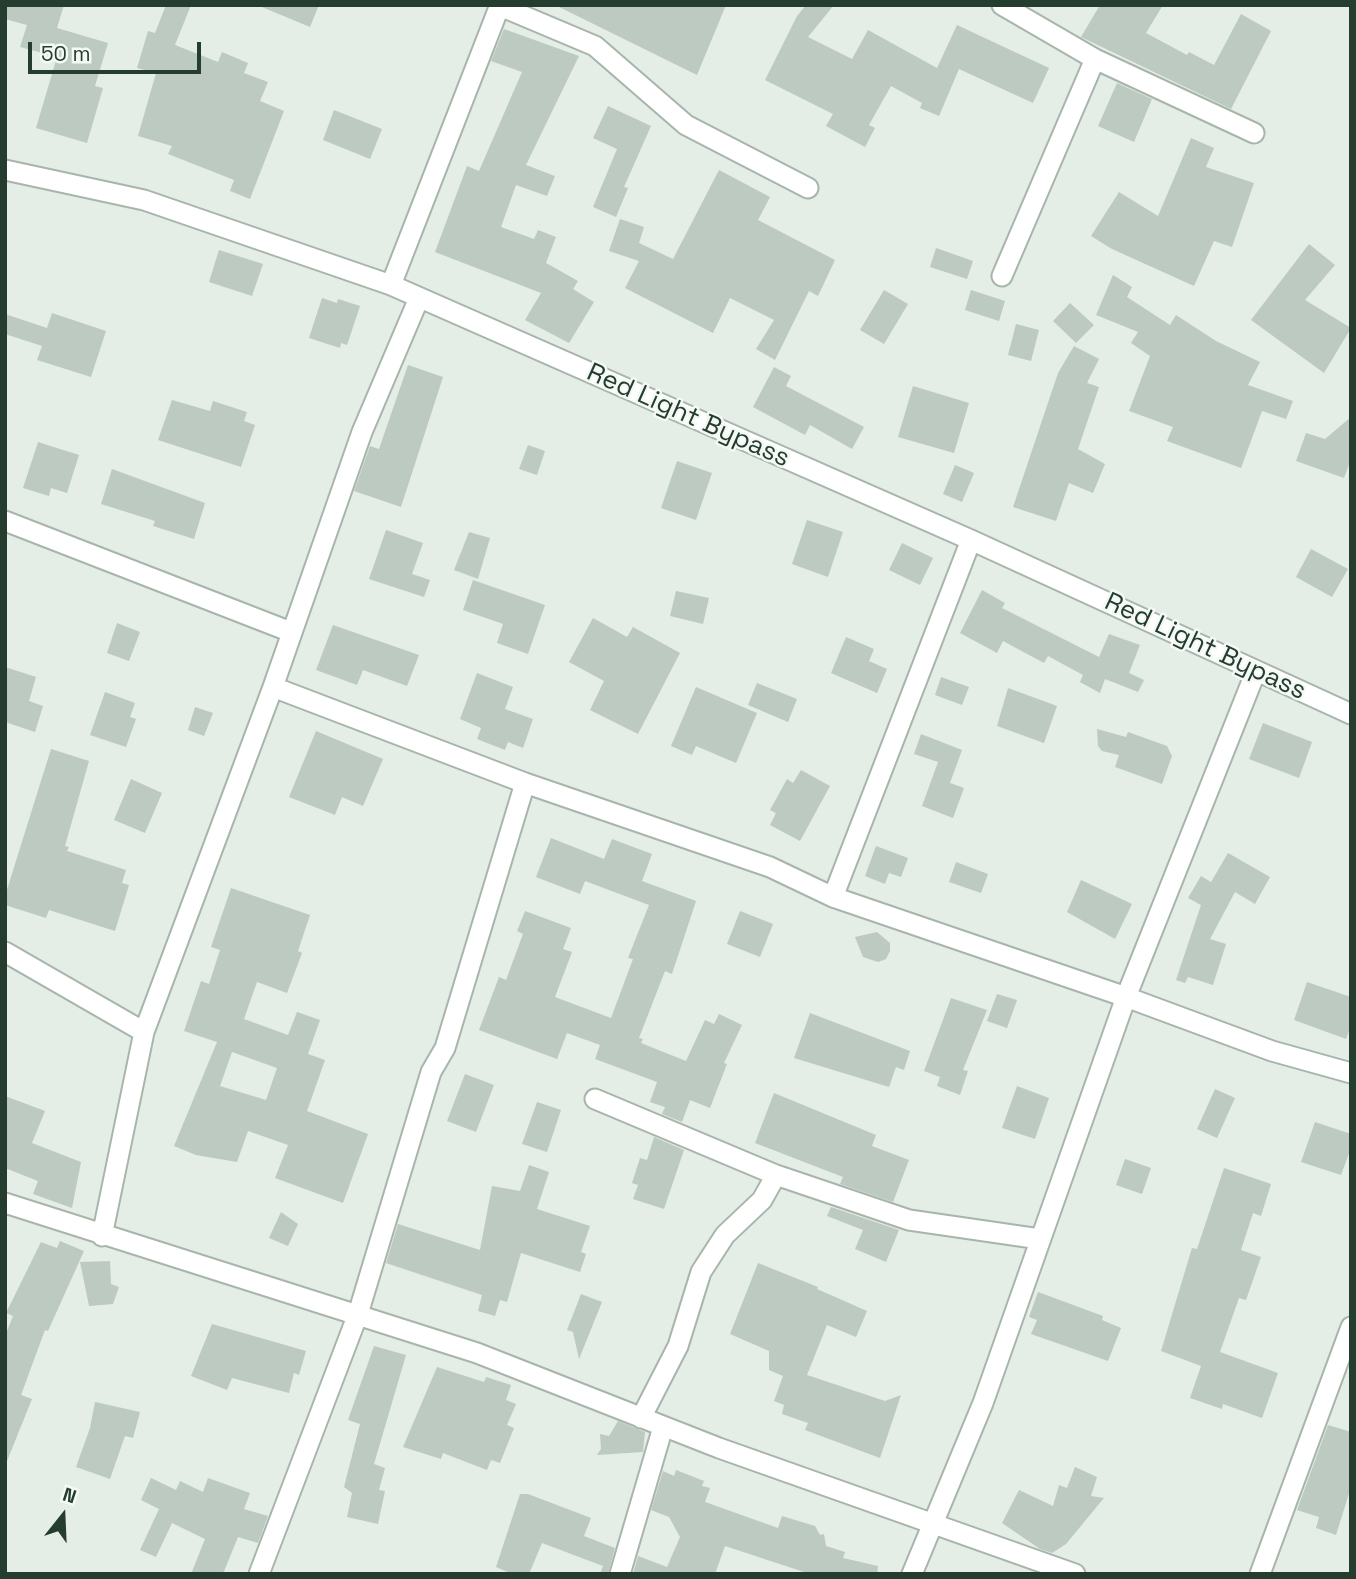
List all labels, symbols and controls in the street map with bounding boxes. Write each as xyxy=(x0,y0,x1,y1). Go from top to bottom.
scale bar xyxy=(32,28,205,72)
text: 50 m xyxy=(41,40,91,67)
street label: Red Light Bypass xyxy=(582,357,794,475)
street label: Red Light Bypass xyxy=(1099,587,1311,707)
north arrow xyxy=(28,1481,98,1551)
text: N xyxy=(60,1482,80,1509)

